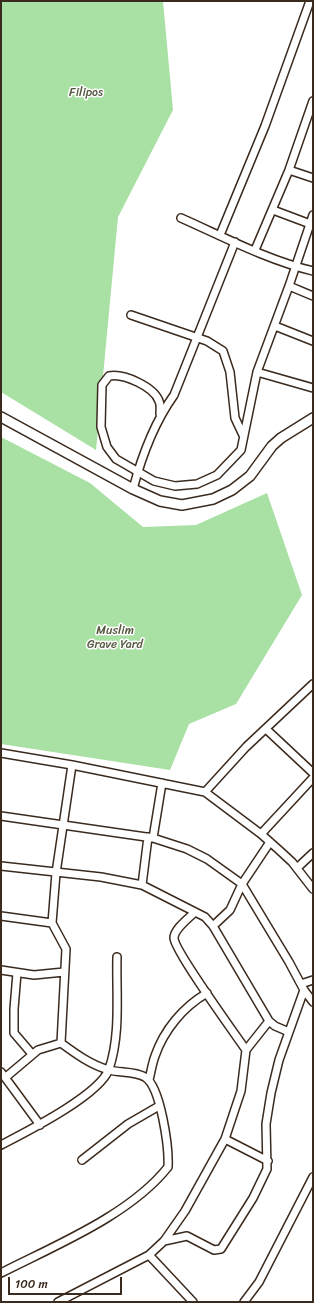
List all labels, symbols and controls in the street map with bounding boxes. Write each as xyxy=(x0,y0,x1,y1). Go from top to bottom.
park label: Filipos xyxy=(69,86,103,100)
park label: Muslim Grave Yard xyxy=(87,624,143,652)
scale bar xyxy=(10,1269,124,1295)
text: 100 m xyxy=(15,1273,48,1295)

